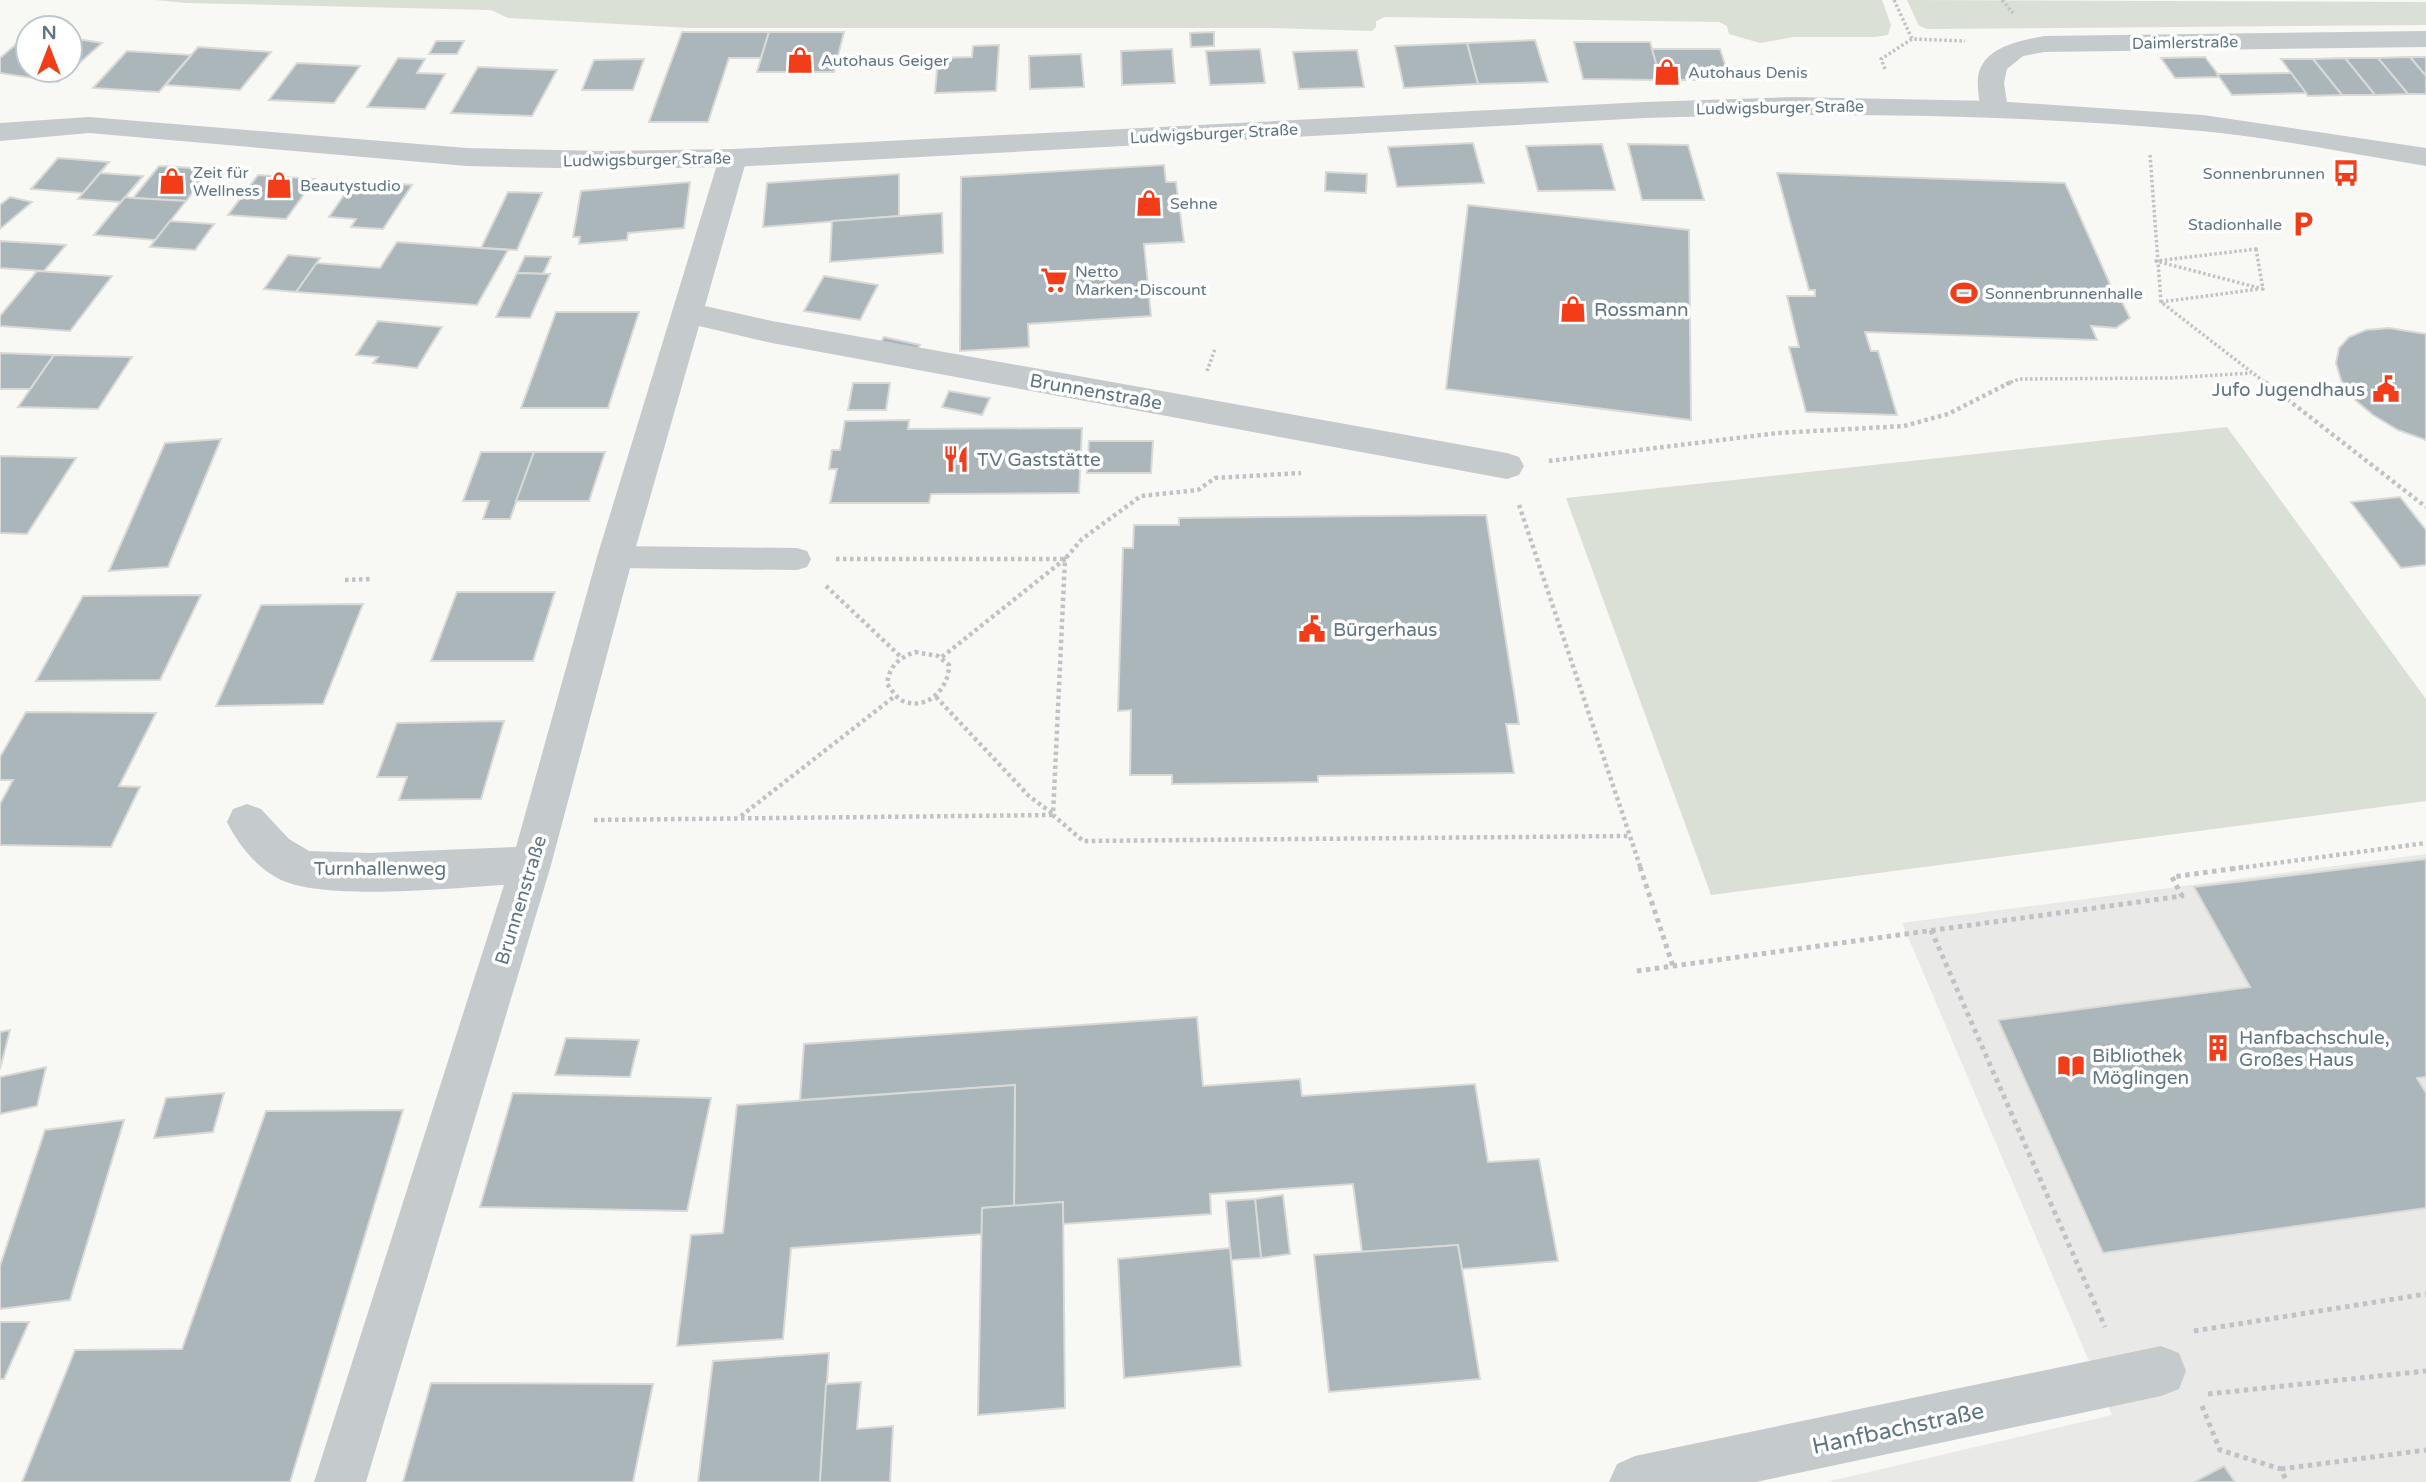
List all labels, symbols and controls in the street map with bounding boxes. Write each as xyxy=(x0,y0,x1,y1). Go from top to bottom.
north arrow xyxy=(14,14,84,84)
text: N xyxy=(41,22,57,44)
street label: Daimlerstraße xyxy=(2132,32,2238,54)
shop icon: Autohaus Geiger xyxy=(785,45,815,75)
place label: Autohaus Geiger xyxy=(821,51,950,71)
shop icon: Autohaus Denis xyxy=(1652,57,1682,87)
place label: Autohaus Denis xyxy=(1688,63,1808,83)
street label: Ludwigsburger Straße xyxy=(1696,97,1864,119)
street label: Ludwigsburger Straße xyxy=(1130,120,1299,148)
street label: Ludwigsburger Straße xyxy=(563,149,731,171)
bus stop icon: Sonnenbrunnen xyxy=(2331,158,2361,188)
place label: Zeit für Wellness xyxy=(193,163,260,201)
place label: Sonnenbrunnen xyxy=(2203,164,2325,184)
shop icon: Zeit für Wellness xyxy=(157,166,187,196)
shop icon: Beautystudio xyxy=(264,170,294,200)
place label: Beautystudio xyxy=(300,176,401,196)
shop icon: Sehne xyxy=(1134,188,1164,218)
place label: Sehne xyxy=(1170,194,1217,214)
parking icon: Stadionhalle xyxy=(2288,209,2318,239)
place label: Stadionhalle xyxy=(2188,215,2282,235)
place label: Netto Marken-Discount xyxy=(1075,262,1207,300)
supermarket icon: Netto Marken-Discount xyxy=(1039,265,1069,295)
sports icon: Sonnenbrunnenhalle xyxy=(1949,278,1979,308)
place label: Sonnenbrunnenhalle xyxy=(1985,284,2143,304)
shop icon: Rossmann xyxy=(1558,294,1588,324)
place label: Rossmann xyxy=(1594,299,1689,321)
street label: Brunnenstraße xyxy=(1028,370,1164,414)
public building icon: Jufo Jugendhaus xyxy=(2371,374,2401,404)
place label: Jufo Jugendhaus xyxy=(2212,379,2365,401)
restaurant icon: TV Gaststätte xyxy=(941,444,971,474)
place label: TV Gaststätte xyxy=(977,449,1101,471)
public building icon: Bürgerhaus xyxy=(1297,614,1327,644)
place label: Bürgerhaus xyxy=(1333,619,1437,641)
street label: Brunnenstraße xyxy=(491,833,551,968)
street label: Turnhallenweg xyxy=(314,858,446,880)
place label: Hanfbachschule, Großes Haus xyxy=(2239,1027,2390,1071)
building icon: Hanfbachschule, Großes Haus xyxy=(2203,1033,2233,1063)
place label: Bibliothek Möglingen xyxy=(2092,1045,2189,1089)
library icon: Bibliothek Möglingen xyxy=(2056,1051,2086,1081)
street label: Hanfbachstraße xyxy=(1810,1397,1987,1461)

